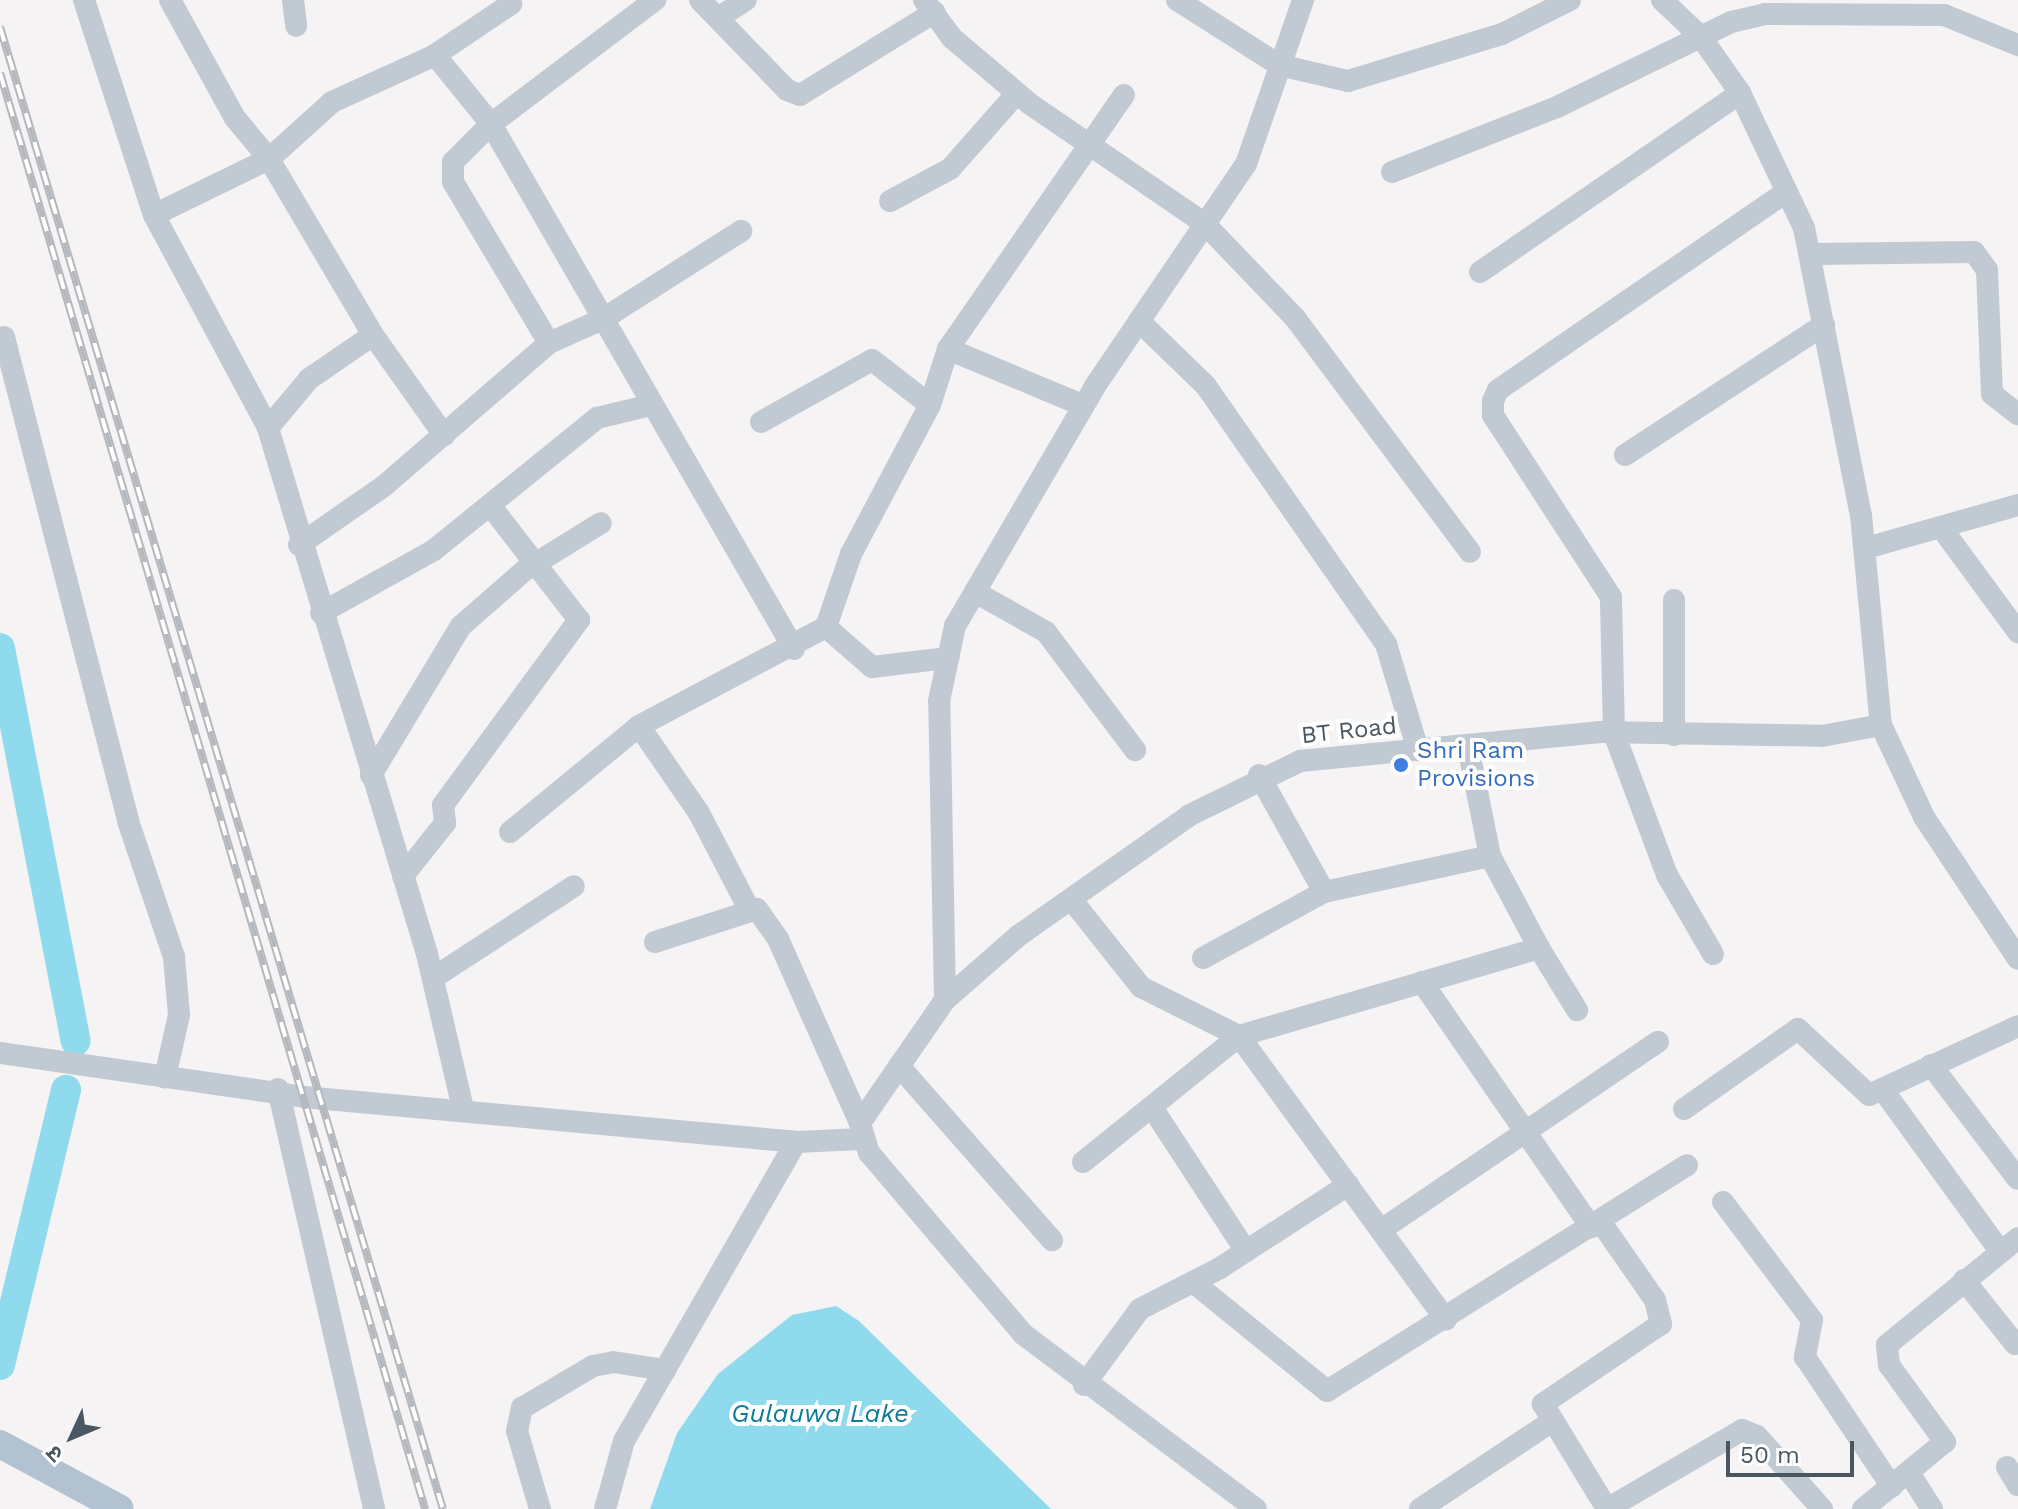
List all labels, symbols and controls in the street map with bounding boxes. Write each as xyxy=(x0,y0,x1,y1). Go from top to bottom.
street label: BT Road xyxy=(1299,712,1399,750)
place label: Shri Ram Provisions xyxy=(1417,737,1535,793)
marker: Shri Ram Provisions xyxy=(1392,756,1410,774)
north arrow xyxy=(32,1397,112,1477)
water label: Gulauwa Lake xyxy=(731,1398,909,1430)
scale bar xyxy=(1730,1425,1858,1475)
text: उ xyxy=(41,1441,68,1467)
text: 50 m xyxy=(1740,1441,1800,1469)

